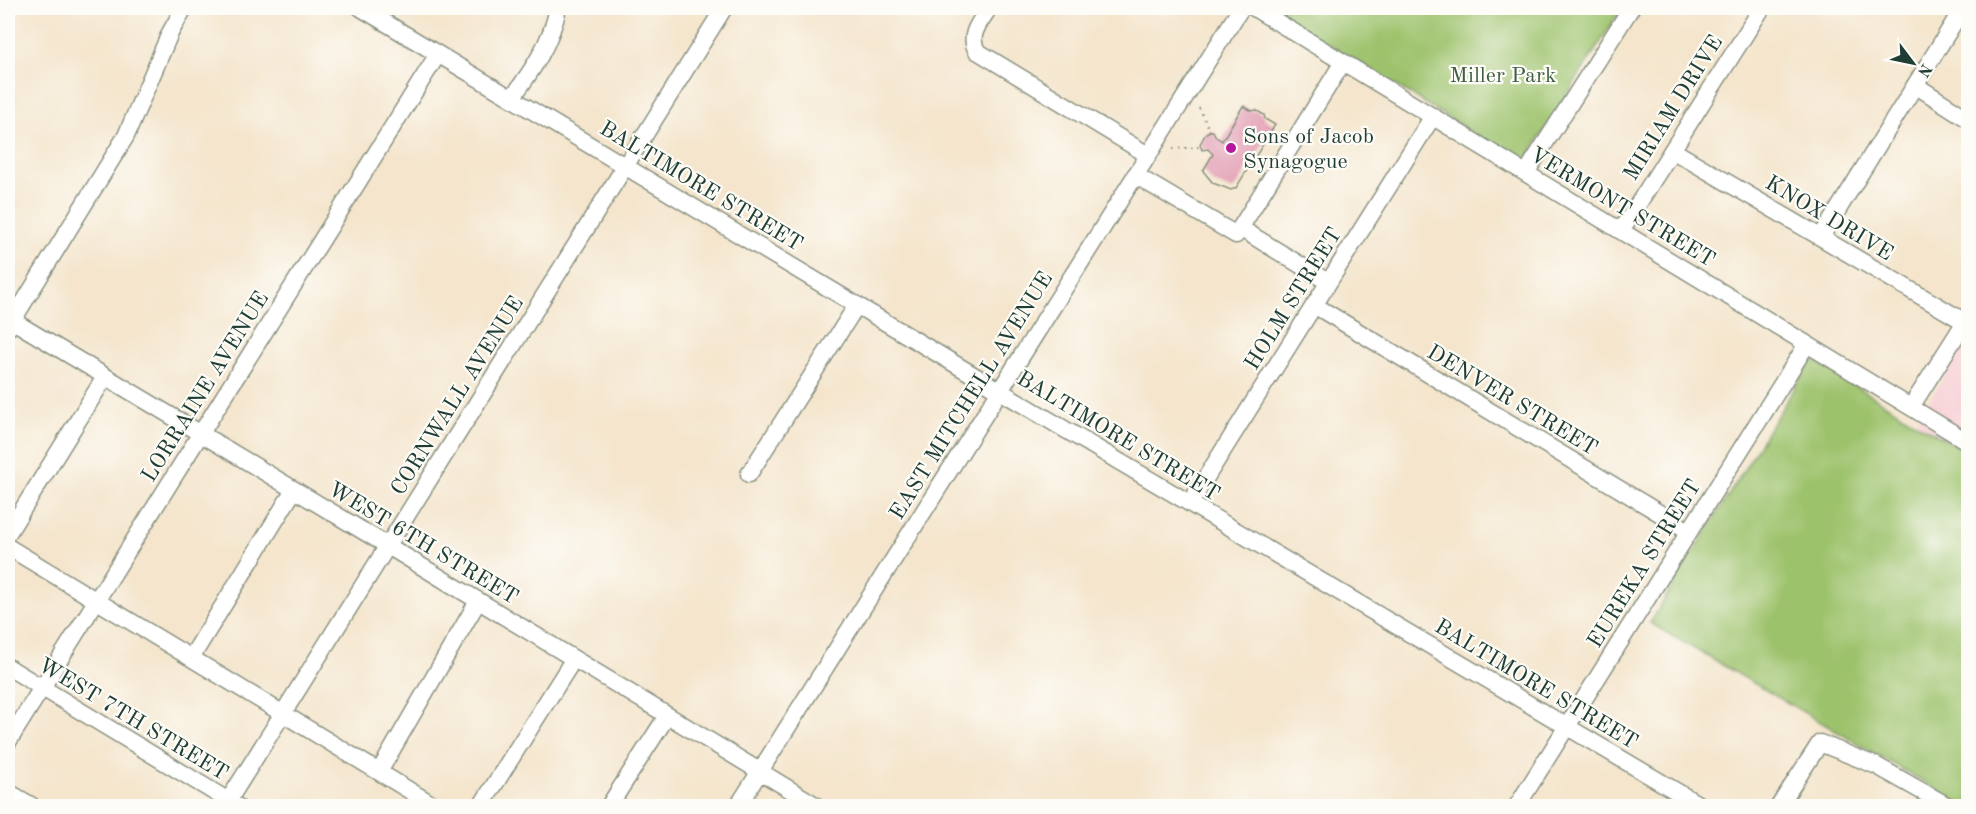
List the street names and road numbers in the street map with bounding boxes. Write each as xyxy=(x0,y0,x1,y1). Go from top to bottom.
street label: MIRIAM DRIVE xyxy=(1620,32,1727,185)
street label: BALTIMORE STREET xyxy=(596,117,806,256)
street label: VERMONT STREET xyxy=(1526,144,1718,272)
street label: KNOX DRIVE xyxy=(1761,172,1897,265)
street label: HOLM STREET xyxy=(1241,224,1346,374)
street label: EAST MITCHELL AVENUE xyxy=(886,268,1057,524)
street label: LORRAINE AVENUE xyxy=(138,288,273,486)
street label: CORNWALL AVENUE xyxy=(387,293,528,500)
street label: DENVER STREET xyxy=(1423,341,1601,460)
street label: BALTIMORE STREET xyxy=(1013,367,1223,506)
street label: EUREKA STREET xyxy=(1584,476,1705,652)
street label: WEST 6TH STREET xyxy=(324,478,522,609)
street label: BALTIMORE STREET xyxy=(1431,615,1641,754)
street label: WEST 7TH STREET xyxy=(34,654,232,785)

